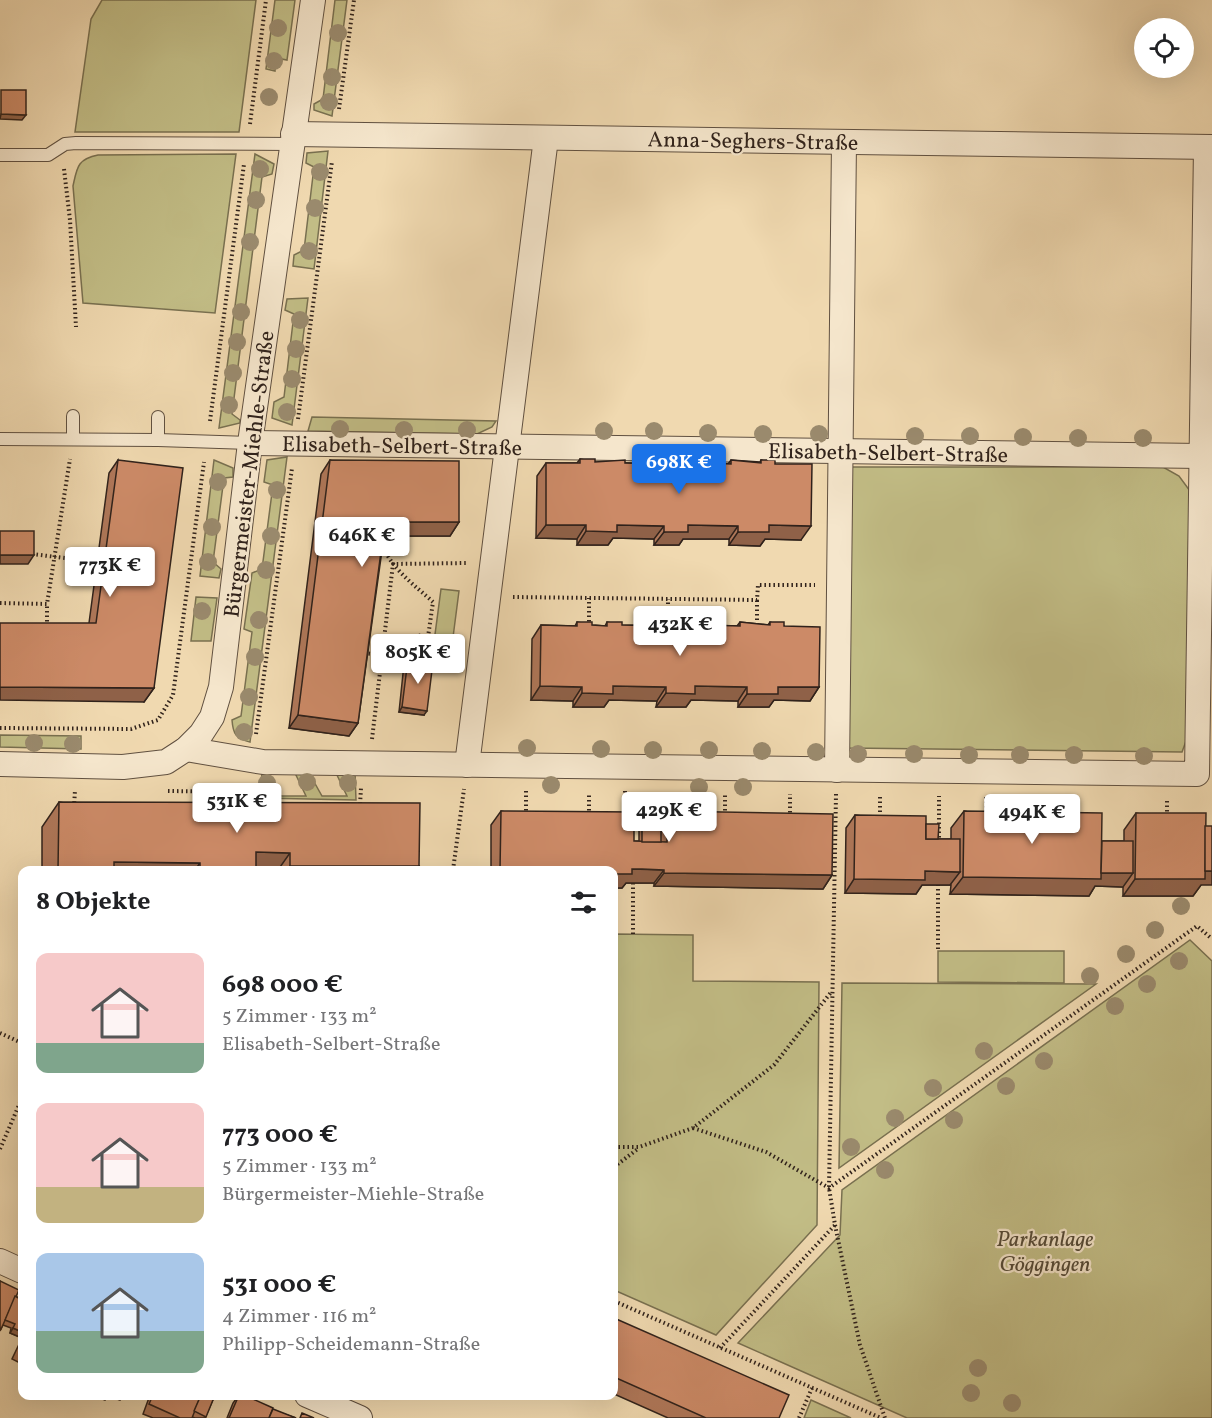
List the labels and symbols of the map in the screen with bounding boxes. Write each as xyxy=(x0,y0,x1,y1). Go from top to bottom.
street label: Anna-Seghers-Straße xyxy=(647,125,859,160)
street label: Bürgermeister-Miehle-Straße xyxy=(218,329,283,619)
street label: Elisabeth-Selbert-Straße xyxy=(282,430,522,465)
street label: Elisabeth-Selbert-Straße xyxy=(768,437,1008,472)
pin: 698K € xyxy=(630,444,728,495)
pin: 646K € xyxy=(313,517,411,568)
pin: 773K € xyxy=(61,547,159,598)
pin: 432K € xyxy=(631,606,729,657)
pin: 805K € xyxy=(369,634,467,685)
pin: 531K € xyxy=(188,783,286,834)
pin: 429K € xyxy=(620,792,718,843)
pin: 494K € xyxy=(983,794,1081,845)
park label: Parkanlage Göggingen xyxy=(997,1225,1093,1281)

